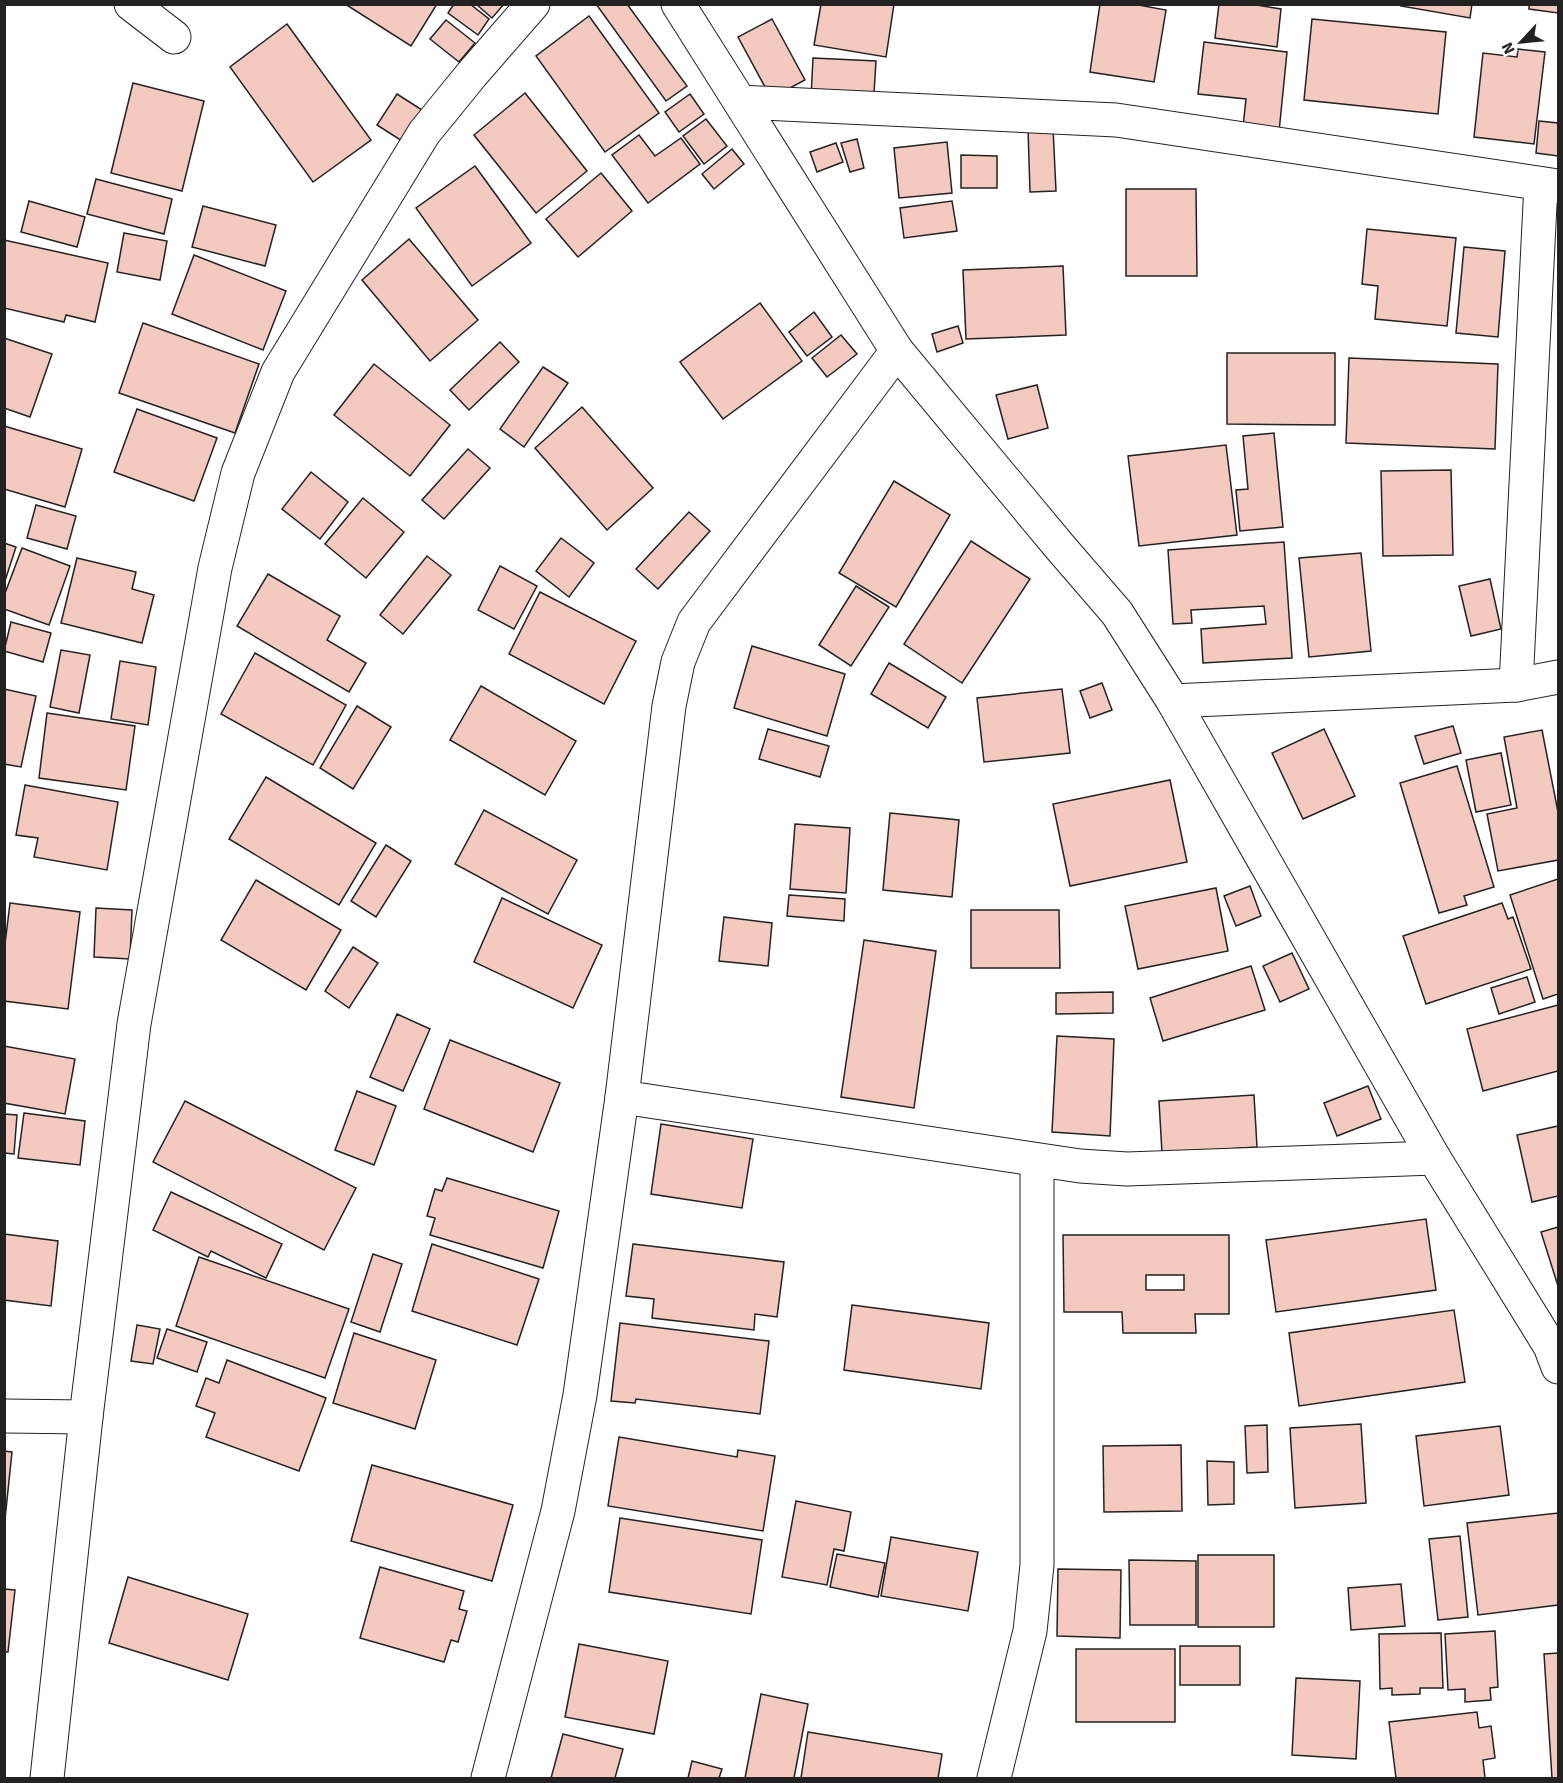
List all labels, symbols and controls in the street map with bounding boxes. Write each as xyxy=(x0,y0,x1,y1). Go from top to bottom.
north arrow xyxy=(1491,12,1551,72)
text: N xyxy=(1496,39,1521,58)

